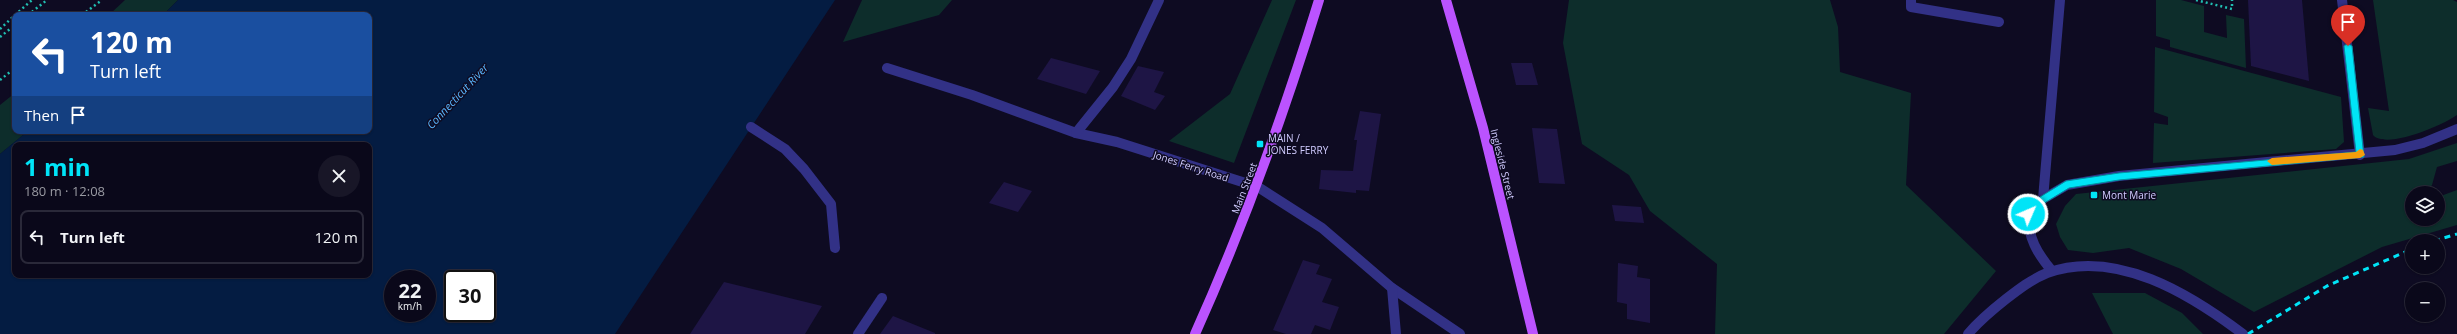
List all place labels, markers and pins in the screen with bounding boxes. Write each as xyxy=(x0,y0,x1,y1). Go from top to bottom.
pin xyxy=(2331,5,2365,46)
place label: MAIN / JONES FERRY xyxy=(1267,131,1329,157)
marker: MAIN / JONES FERRY xyxy=(1255,139,1265,149)
place label: Mont Marie xyxy=(2102,188,2156,202)
marker: Mont Marie xyxy=(2089,190,2099,200)

